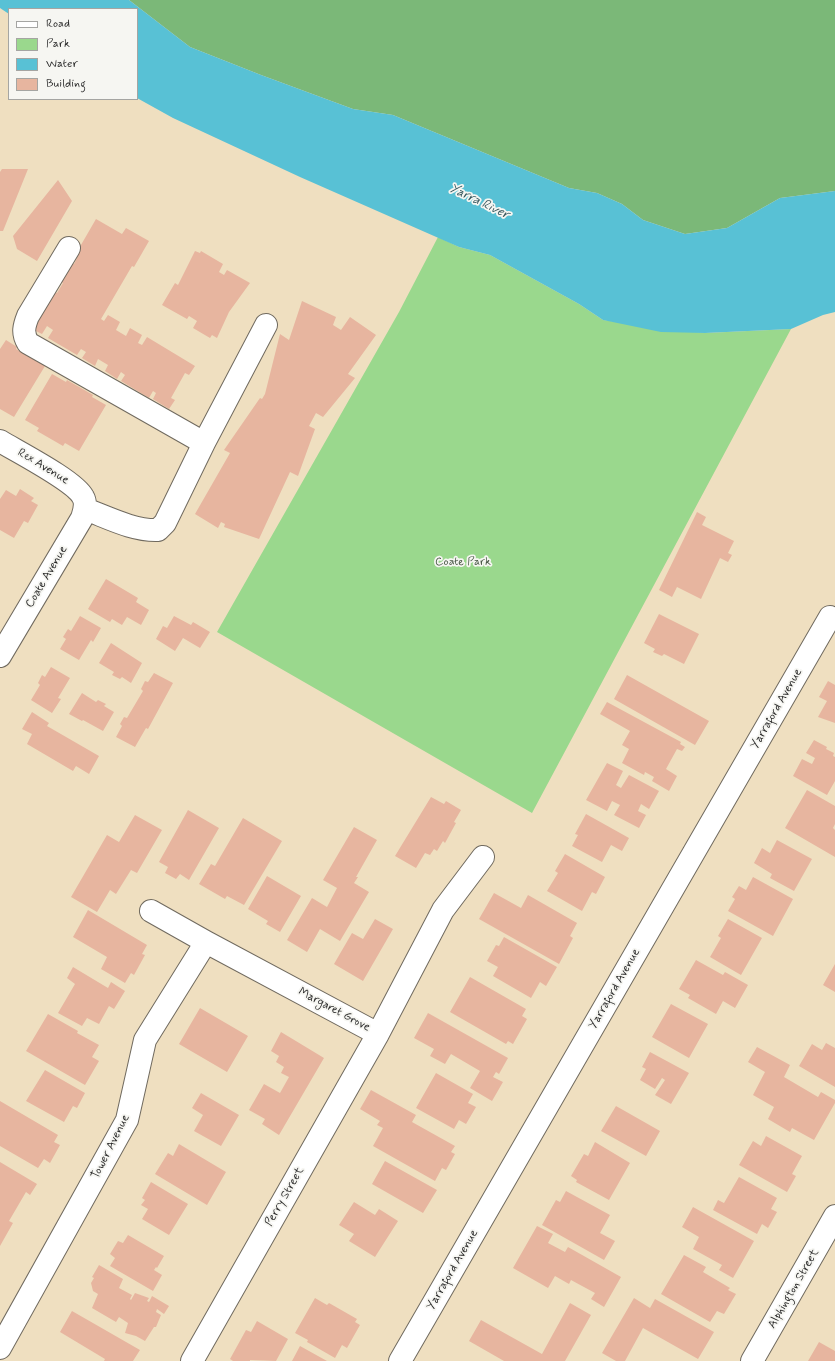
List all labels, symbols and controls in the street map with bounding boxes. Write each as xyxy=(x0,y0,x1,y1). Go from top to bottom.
legend xyxy=(8,8,138,100)
text: Road xyxy=(46,16,70,32)
text: Park xyxy=(46,36,70,52)
text: Water xyxy=(46,56,78,72)
text: Building xyxy=(46,76,86,92)
water label: Yarra River xyxy=(446,181,512,223)
street label: Rex Avenue xyxy=(15,446,71,488)
street label: Coate Avenue xyxy=(23,543,71,611)
park label: Coate Park xyxy=(435,555,491,569)
street label: Yarraford Avenue xyxy=(748,666,806,752)
street label: Yarraford Avenue xyxy=(586,946,644,1032)
street label: Margaret Grove xyxy=(295,985,373,1035)
street label: Tower Avenue xyxy=(89,1112,133,1182)
street label: Perry Street xyxy=(262,1165,308,1229)
street label: Yarraford Avenue xyxy=(424,1227,482,1313)
street label: Alphington Street xyxy=(765,1247,823,1331)

